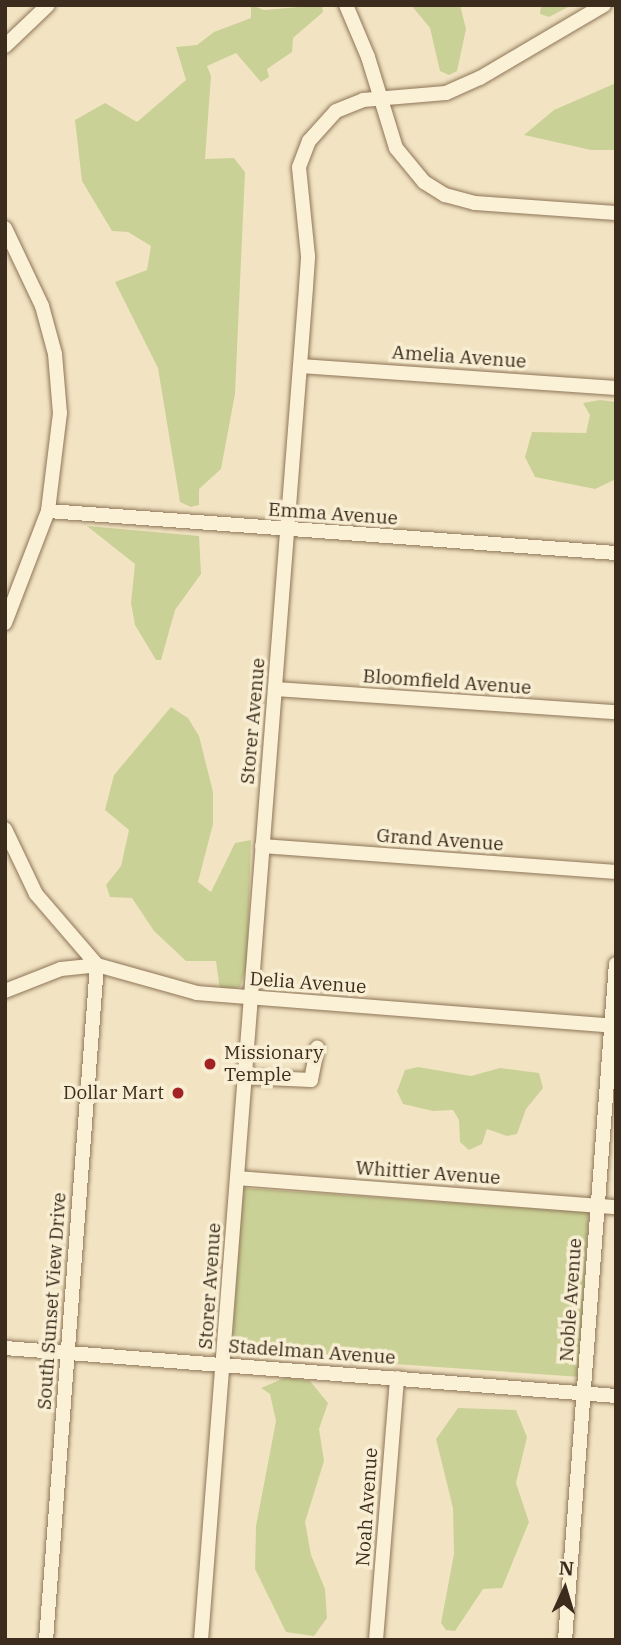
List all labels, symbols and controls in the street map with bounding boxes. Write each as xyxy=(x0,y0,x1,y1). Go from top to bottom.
street label: Amelia Avenue xyxy=(391,341,527,373)
street label: Emma Avenue xyxy=(267,498,399,530)
street label: Storer Avenue xyxy=(236,657,270,785)
street label: Bloomfield Avenue xyxy=(362,665,532,699)
street label: Grand Avenue xyxy=(376,824,504,856)
street label: Delia Avenue xyxy=(249,968,367,998)
place label: Missionary Temple xyxy=(224,1042,323,1086)
marker: Missionary Temple xyxy=(202,1056,218,1072)
place label: Dollar Mart xyxy=(63,1082,164,1104)
marker: Dollar Mart xyxy=(170,1085,186,1101)
street label: Whittier Avenue xyxy=(355,1157,501,1189)
street label: South Sunset View Drive xyxy=(33,1192,71,1410)
street label: Storer Avenue xyxy=(194,1222,226,1350)
street label: Noble Avenue xyxy=(555,1237,587,1363)
street label: Stadelman Avenue xyxy=(228,1335,396,1369)
street label: Noah Avenue xyxy=(351,1447,383,1567)
north arrow xyxy=(530,1554,600,1624)
text: N xyxy=(558,1556,575,1581)

